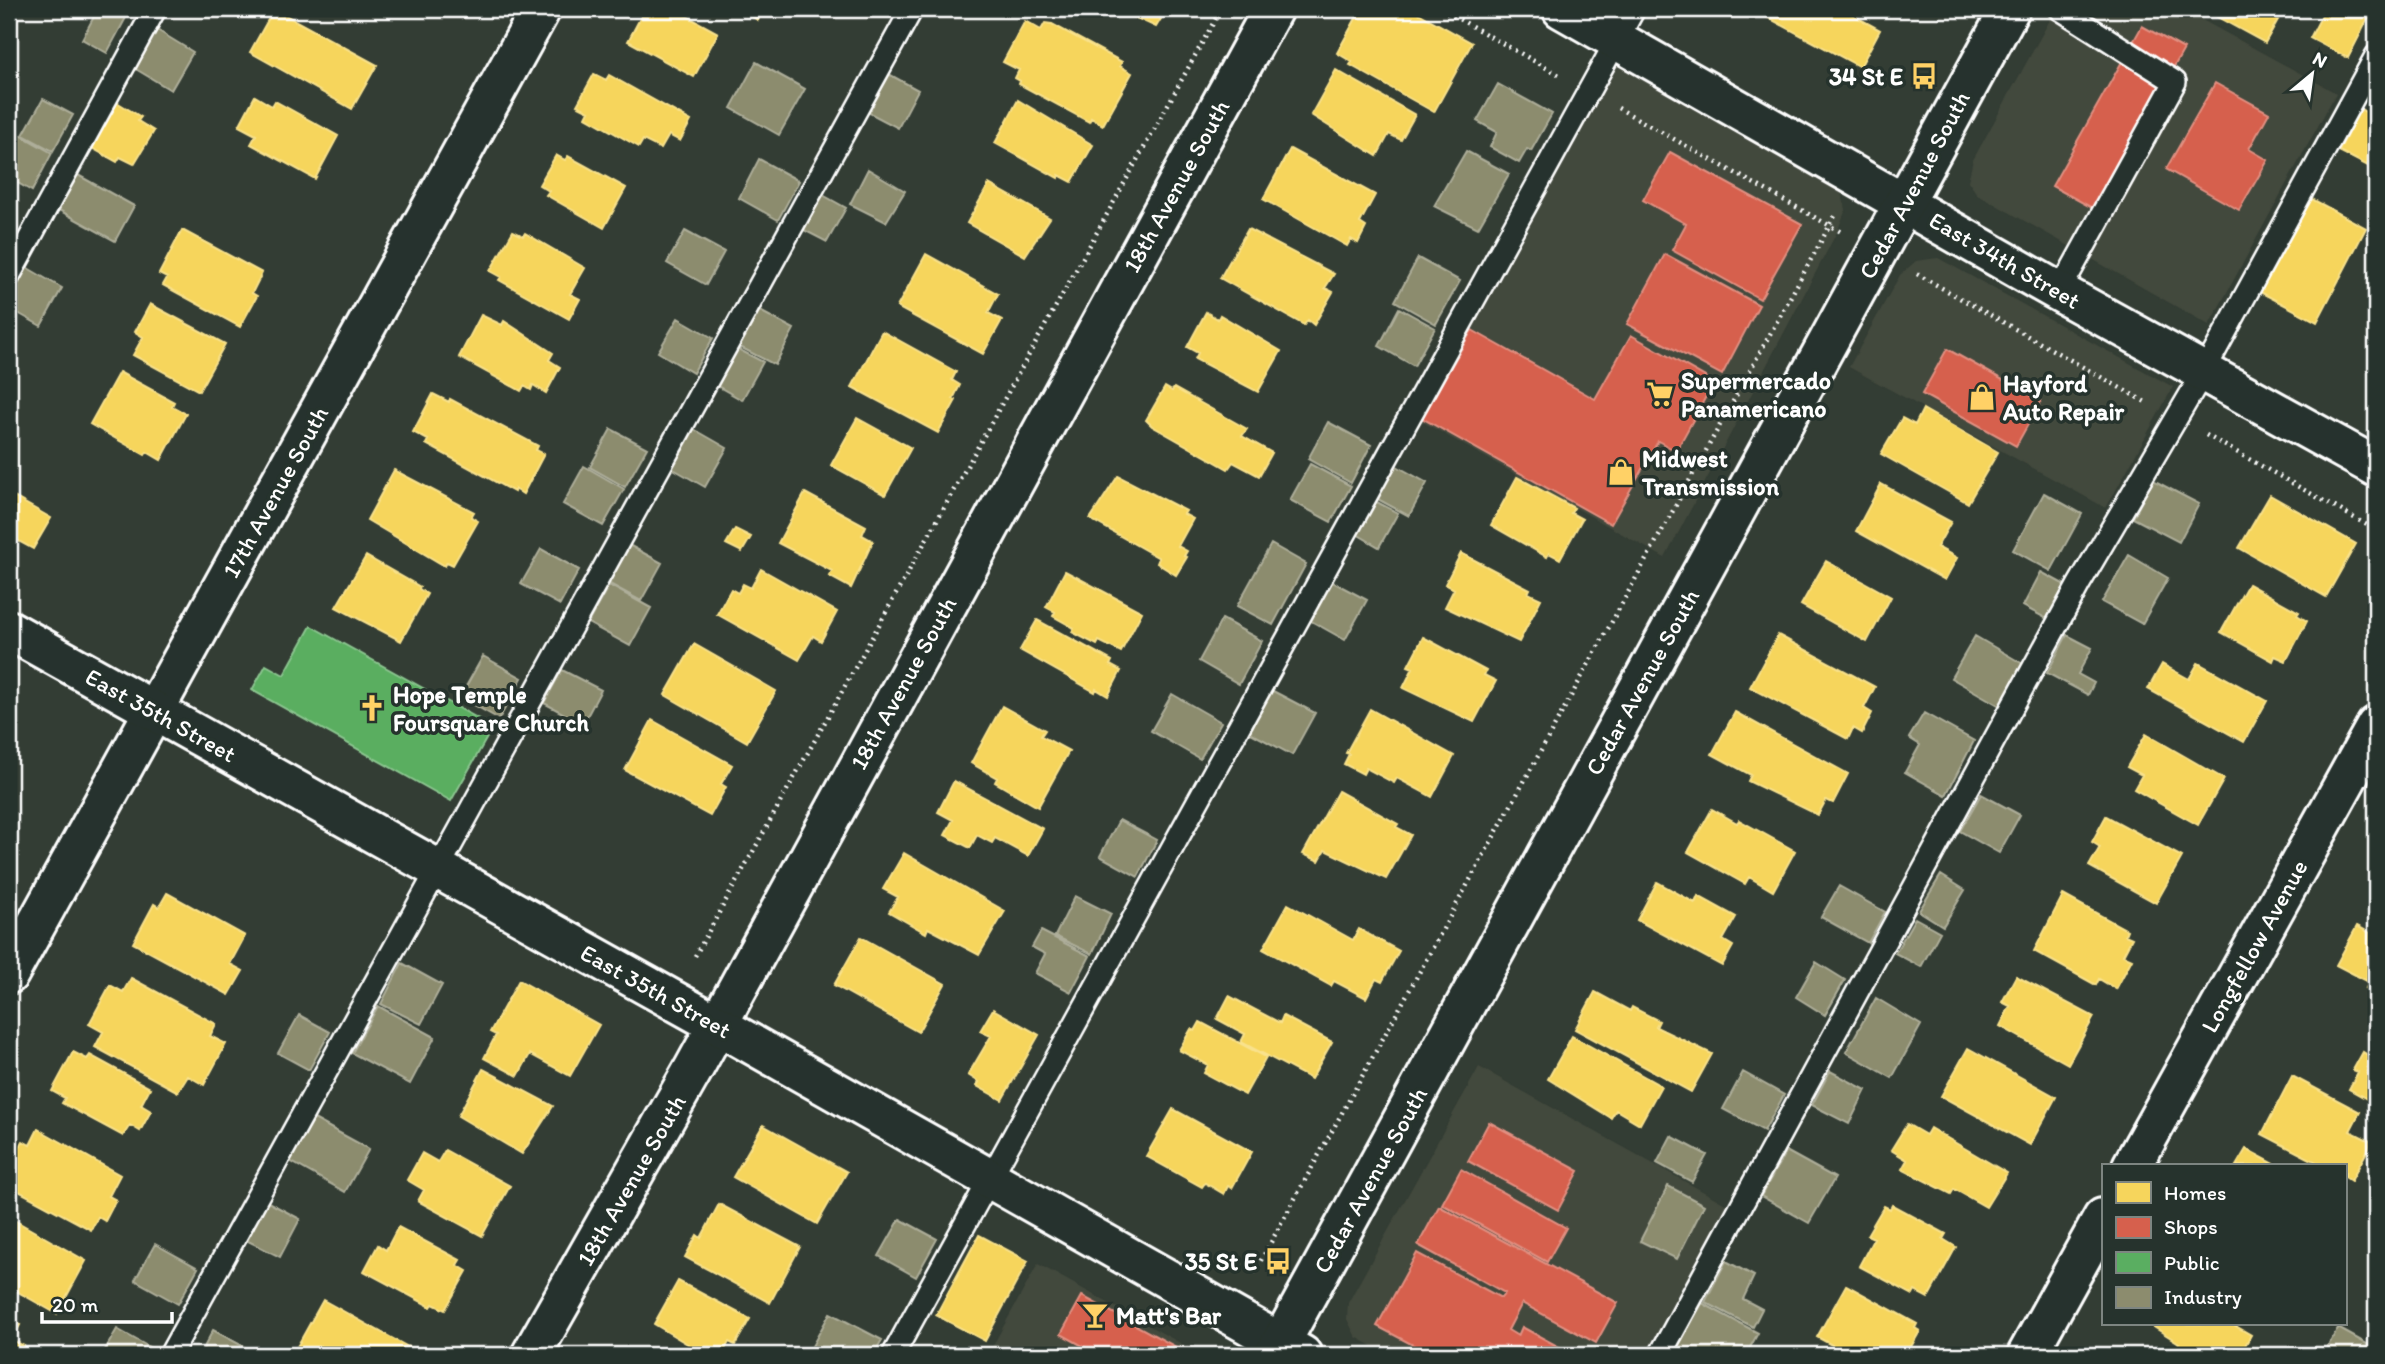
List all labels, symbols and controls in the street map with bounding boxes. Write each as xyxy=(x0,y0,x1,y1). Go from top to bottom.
north arrow xyxy=(2276,38,2346,108)
text: N xyxy=(2309,46,2331,73)
bus stop icon: 34 St E xyxy=(1909,61,1939,91)
place label: 34 St E xyxy=(1829,62,1903,91)
street label: Cedar Avenue South xyxy=(1852,86,1976,284)
street label: 18th Avenue South xyxy=(1117,95,1235,277)
street label: East 34th Street xyxy=(1924,205,2086,315)
place label: Supermercado Panamericano xyxy=(1681,366,1831,423)
place label: Hayford Auto Repair xyxy=(2002,369,2125,427)
supermarket icon: Supermercado Panamericano xyxy=(1645,379,1675,409)
shop icon: Hayford Auto Repair xyxy=(1967,382,1997,412)
street label: 17th Avenue South xyxy=(216,401,334,583)
place label: Midwest Transmission xyxy=(1641,444,1780,501)
shop icon: Midwest Transmission xyxy=(1606,457,1636,487)
street label: Cedar Avenue South xyxy=(1579,584,1705,780)
street label: 18th Avenue South xyxy=(844,592,962,774)
street label: East 35th Street xyxy=(81,662,241,768)
place label: Hope Temple Foursquare Church xyxy=(393,680,589,738)
church icon: Hope Temple Foursquare Church xyxy=(357,693,387,723)
street label: Longfellow Avenue xyxy=(2194,854,2314,1038)
street label: East 35th Street xyxy=(576,938,736,1044)
street label: Cedar Avenue South xyxy=(1307,1082,1433,1278)
street label: 18th Avenue South xyxy=(570,1089,692,1271)
legend xyxy=(2102,1164,2346,1326)
text: Homes xyxy=(2164,1180,2226,1205)
text: Shops xyxy=(2164,1214,2218,1239)
bus stop icon: 35 St E xyxy=(1263,1246,1293,1276)
place label: 35 St E xyxy=(1185,1247,1257,1276)
text: Public xyxy=(2164,1250,2220,1275)
scale bar xyxy=(42,1280,172,1324)
text: Industry xyxy=(2164,1284,2242,1309)
text: 20 m xyxy=(52,1292,99,1317)
bar icon: Matt's Bar xyxy=(1080,1300,1110,1330)
place label: Matt's Bar xyxy=(1116,1301,1222,1330)

